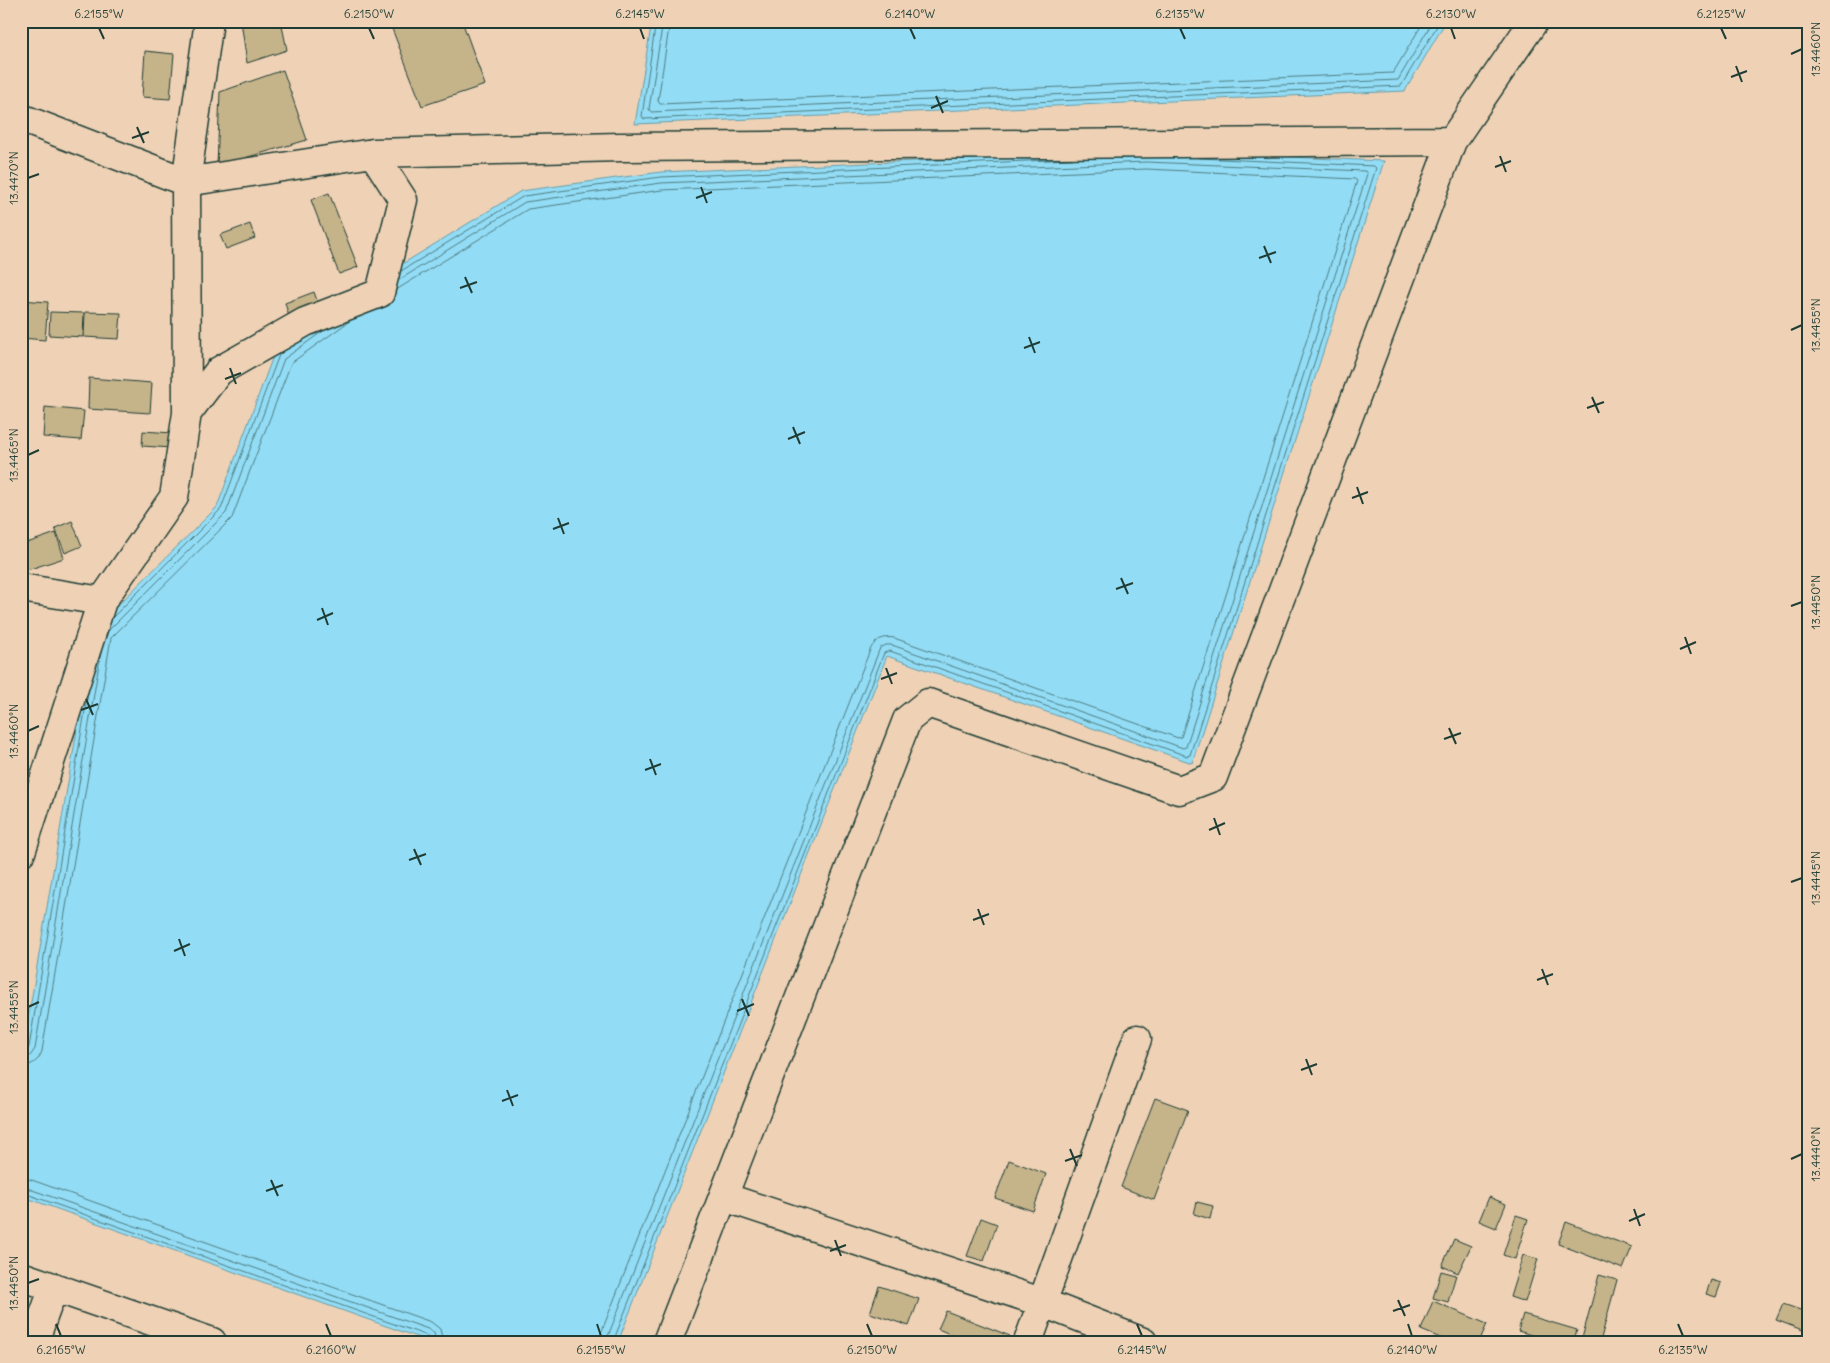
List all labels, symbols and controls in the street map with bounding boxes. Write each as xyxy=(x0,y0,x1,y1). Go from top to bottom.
text: 6.2155°W xyxy=(74,6,124,21)
text: 6.2150°W xyxy=(344,6,394,21)
text: 6.2145°W xyxy=(615,6,665,21)
text: 6.2140°W xyxy=(885,6,935,21)
text: 6.2135°W xyxy=(1155,6,1205,21)
text: 6.2130°W xyxy=(1426,6,1476,21)
text: 6.2125°W xyxy=(1696,6,1746,21)
text: 13.4460°N xyxy=(1808,22,1823,76)
text: 13.4470°N xyxy=(6,151,21,205)
text: 13.4455°N xyxy=(1808,298,1823,352)
text: 13.4465°N xyxy=(6,428,21,482)
text: 13.4450°N xyxy=(1808,575,1823,629)
text: 13.4460°N xyxy=(6,704,21,758)
text: 13.4445°N xyxy=(1808,851,1823,905)
text: 13.4455°N xyxy=(6,980,21,1034)
text: 13.4440°N xyxy=(1808,1127,1823,1181)
text: 13.4450°N xyxy=(6,1256,21,1310)
text: 6.2165°W xyxy=(36,1342,86,1357)
text: 6.2160°W xyxy=(306,1342,356,1357)
text: 6.2155°W xyxy=(576,1342,626,1357)
text: 6.2150°W xyxy=(847,1342,897,1357)
text: 6.2145°W xyxy=(1117,1342,1167,1357)
text: 6.2140°W xyxy=(1387,1342,1437,1357)
text: 6.2135°W xyxy=(1658,1342,1708,1357)

